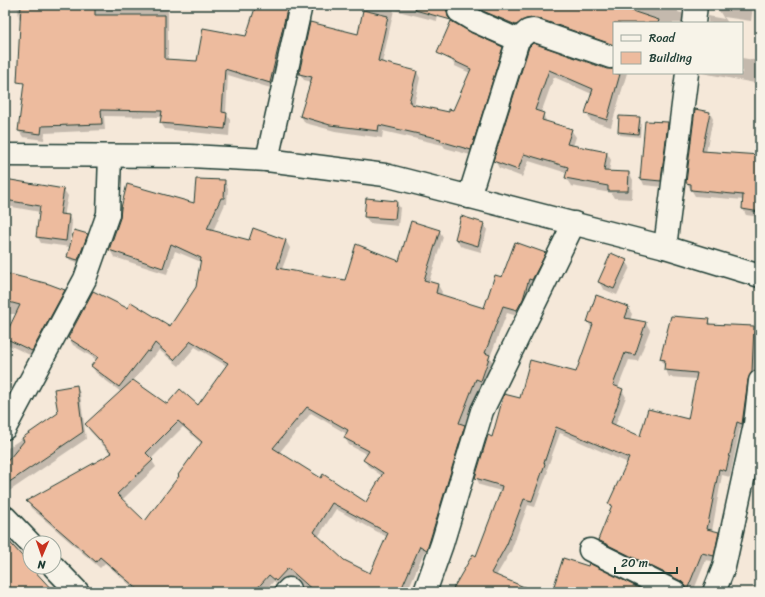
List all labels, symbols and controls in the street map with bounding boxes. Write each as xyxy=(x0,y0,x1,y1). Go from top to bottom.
legend xyxy=(613,22,743,74)
text: Road xyxy=(649,27,676,49)
text: Building xyxy=(649,47,692,69)
north arrow xyxy=(22,535,62,575)
scale bar xyxy=(615,549,677,575)
text: 20 m xyxy=(621,552,648,574)
text: N xyxy=(37,555,47,574)

